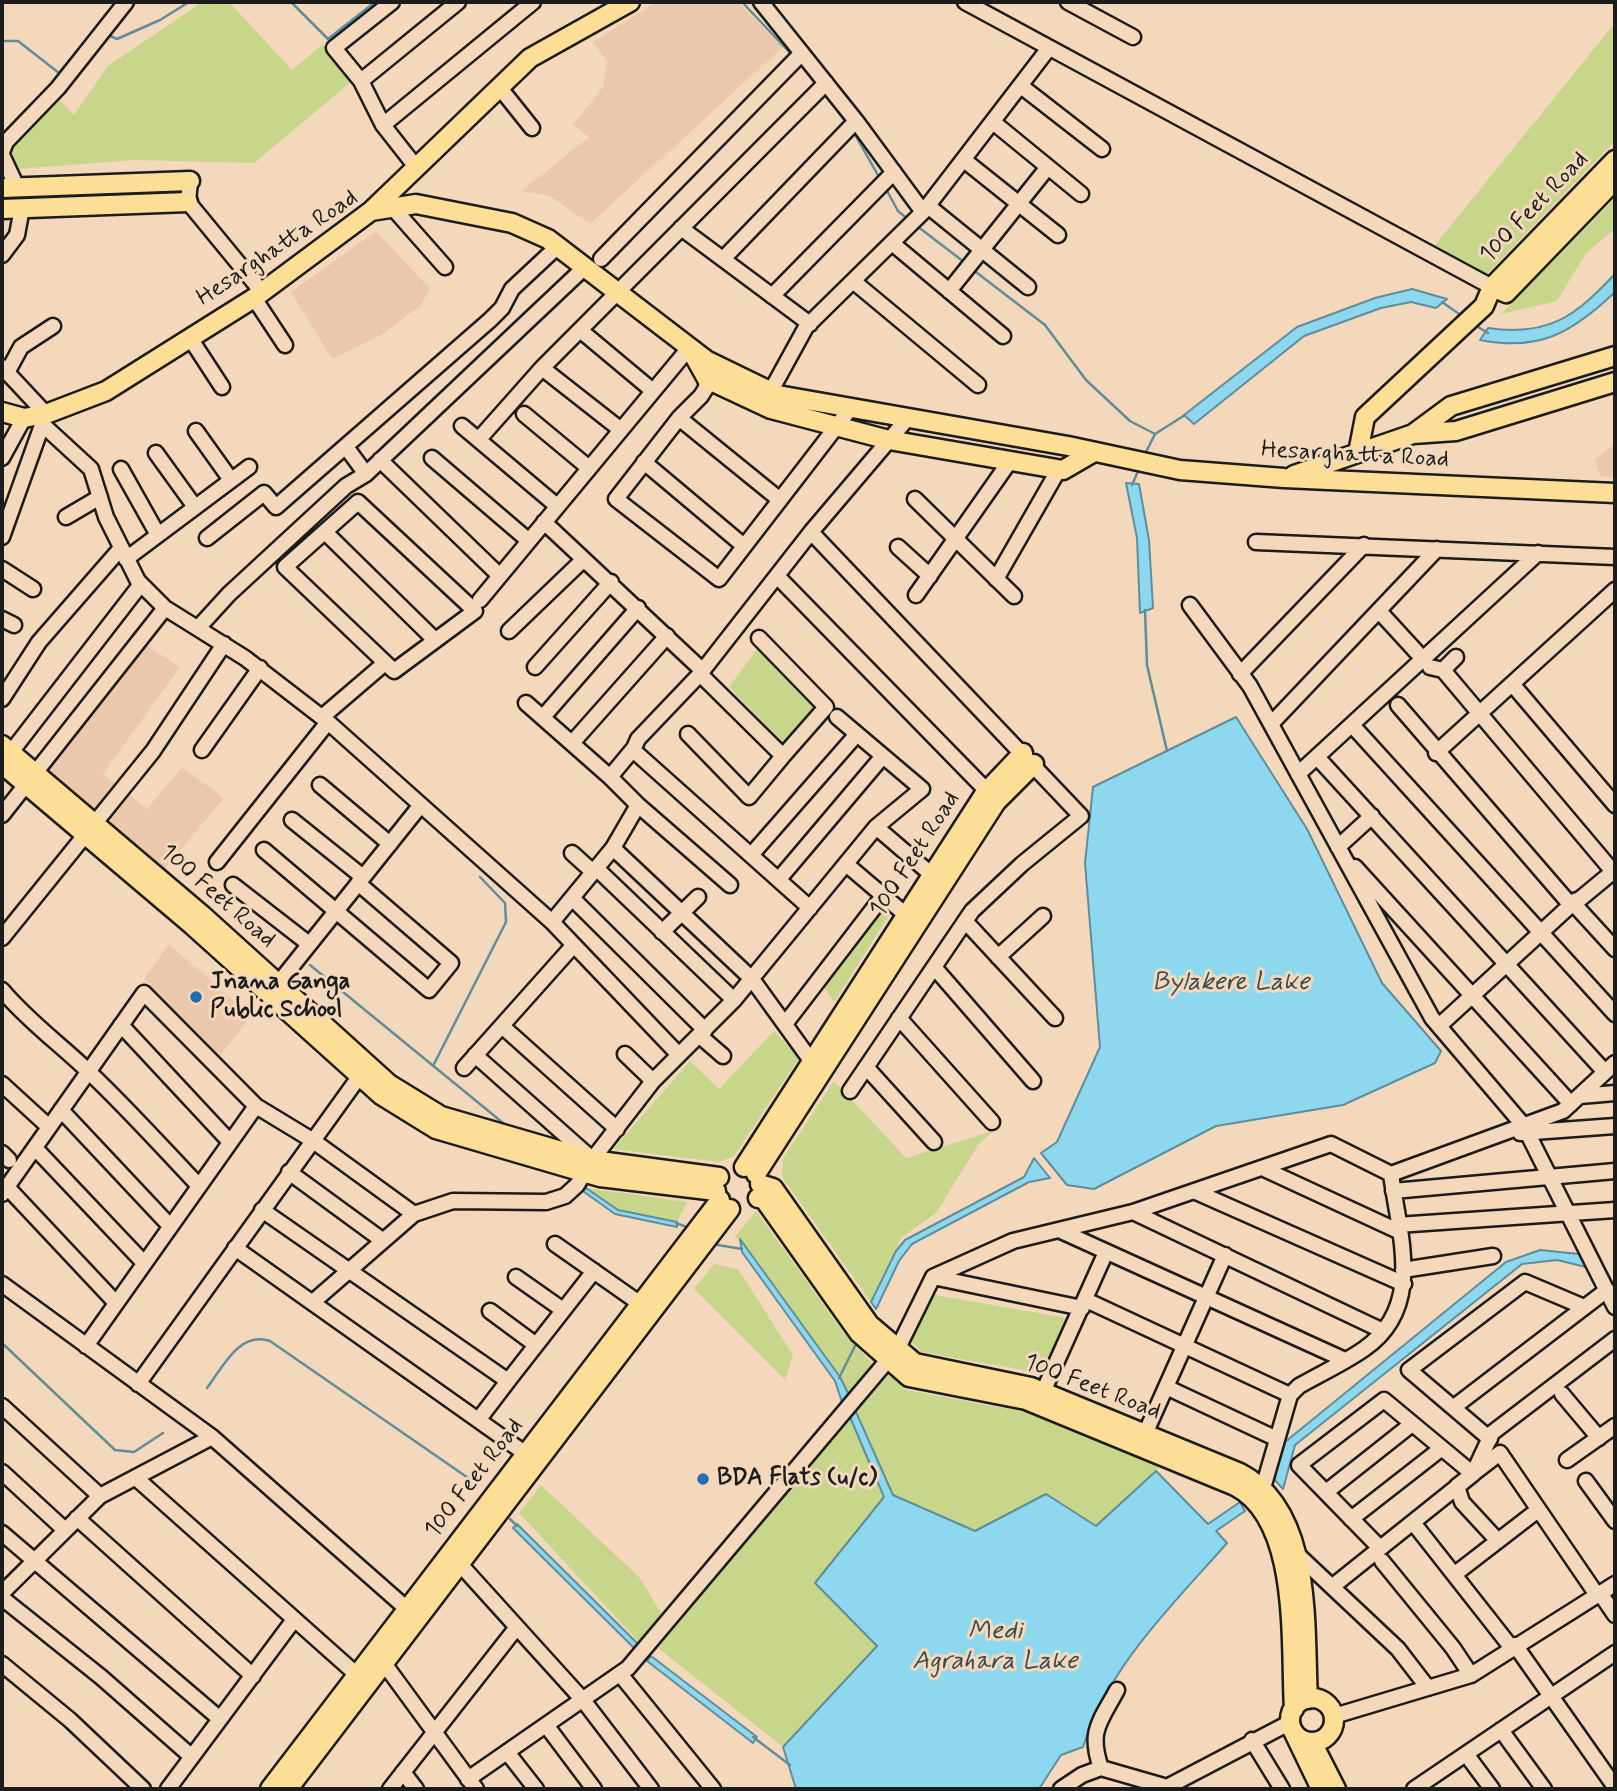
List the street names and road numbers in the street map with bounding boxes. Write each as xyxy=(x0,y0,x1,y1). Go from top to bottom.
street label: 100 Feet Road xyxy=(1475,146,1595,270)
street label: Hesarghatta Road xyxy=(192,184,364,314)
street label: Hesarghatta Road xyxy=(1260,437,1450,475)
street label: 100 Feet Road xyxy=(865,787,967,923)
street label: 100 Feet Road xyxy=(153,839,281,955)
street label: 100 Feet Road xyxy=(1020,1349,1164,1427)
street label: 100 Feet Road xyxy=(419,1413,531,1545)

